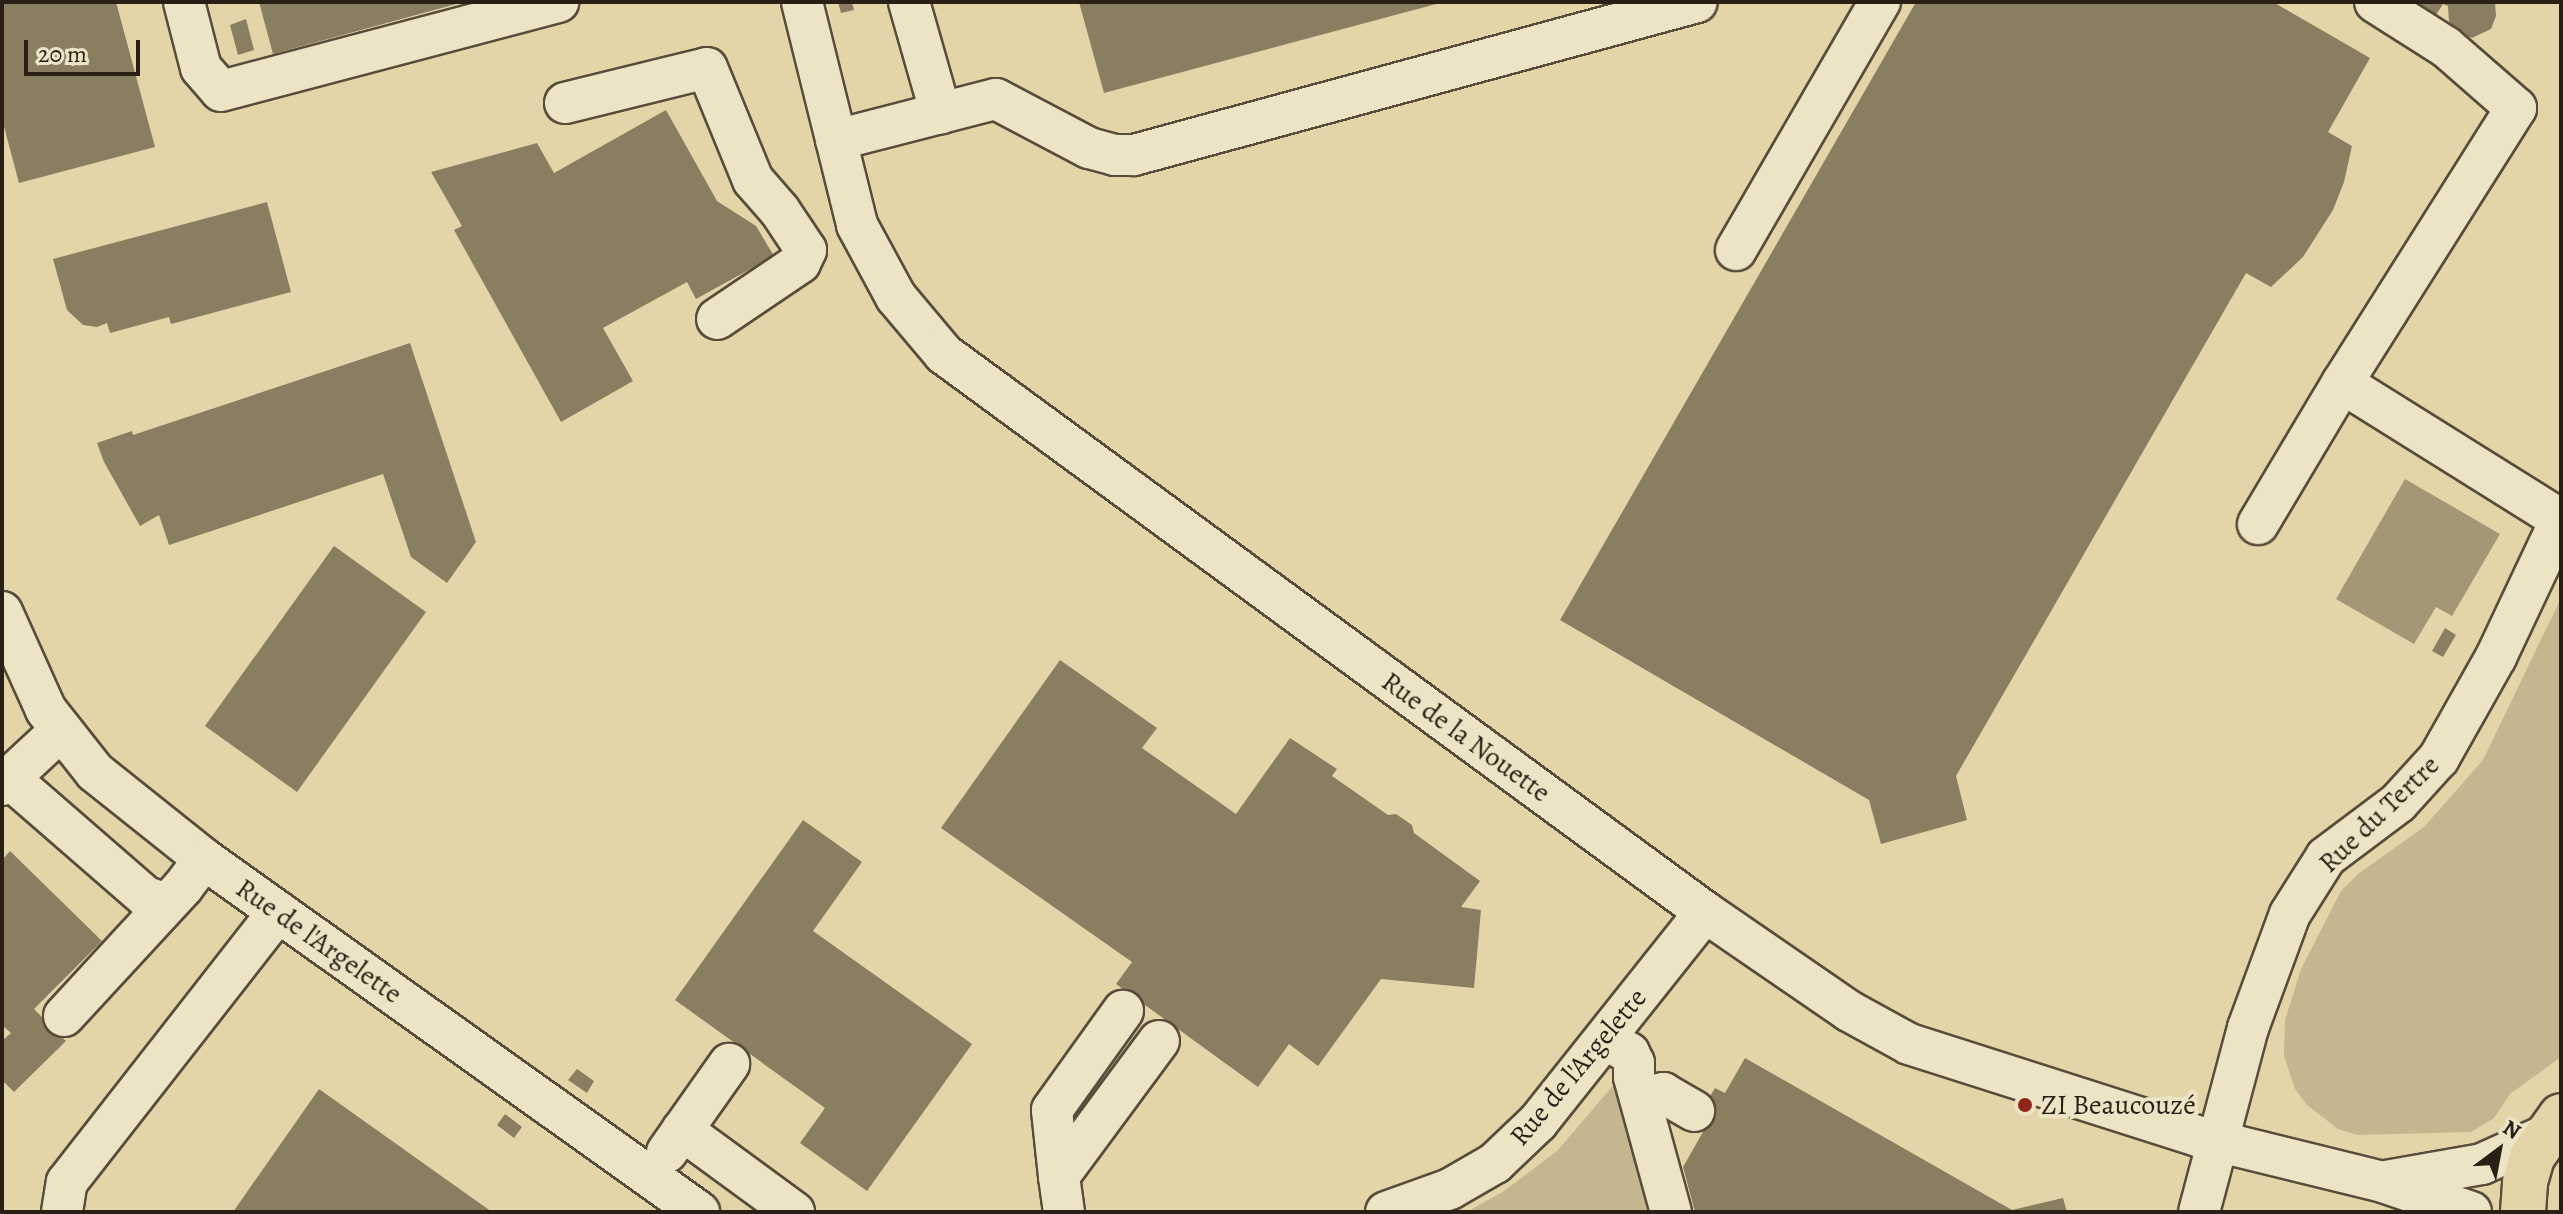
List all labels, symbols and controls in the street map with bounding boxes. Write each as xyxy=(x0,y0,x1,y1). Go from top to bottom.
scale bar xyxy=(28,24,144,74)
text: 20 m xyxy=(38,38,87,70)
street label: Rue de la Nouette xyxy=(1375,665,1557,809)
street label: Rue du Tertre xyxy=(2312,748,2446,880)
street label: Rue de l'Argelette xyxy=(229,871,409,1011)
street label: Rue de l'Argelette xyxy=(1502,981,1654,1153)
place label: ZI Beaucouzé xyxy=(2041,1088,2196,1122)
marker: ZI Beaucouzé xyxy=(2016,1096,2034,1114)
north arrow xyxy=(2459,1110,2539,1190)
text: N xyxy=(2497,1113,2526,1147)

